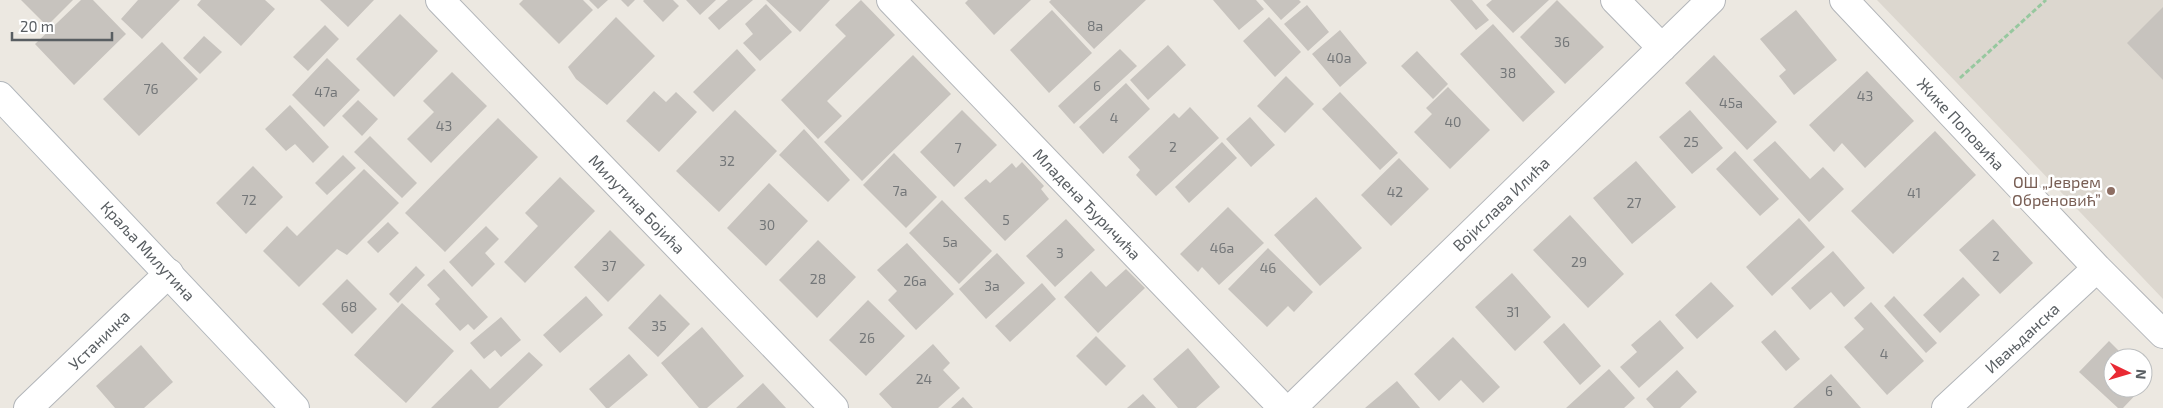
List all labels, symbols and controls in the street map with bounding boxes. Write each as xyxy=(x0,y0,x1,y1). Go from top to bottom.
scale bar xyxy=(12,10,112,42)
text: 20 m xyxy=(20,17,54,35)
house number: 8a xyxy=(1087,17,1103,34)
house number: 36 xyxy=(1554,33,1570,50)
house number: 40a xyxy=(1327,49,1351,66)
house number: 38 xyxy=(1500,64,1516,81)
street label: Жике Поповића xyxy=(1914,74,2009,174)
house number: 6 xyxy=(1093,77,1101,94)
house number: 76 xyxy=(143,80,159,97)
house number: 47a xyxy=(314,83,338,100)
house number: 43 xyxy=(1857,87,1873,104)
house number: 45a xyxy=(1719,94,1743,111)
house number: 4 xyxy=(1110,109,1118,126)
house number: 40 xyxy=(1444,113,1462,130)
house number: 43 xyxy=(436,117,452,134)
house number: 25 xyxy=(1683,133,1699,150)
house number: 2 xyxy=(1169,138,1177,155)
house number: 7 xyxy=(954,139,962,156)
street label: Младена Ђуричића xyxy=(1029,144,1145,264)
street label: Милутина Бојића xyxy=(585,150,689,258)
house number: 32 xyxy=(719,152,735,169)
street label: Војислава Илића xyxy=(1448,153,1554,255)
place label: ОШ „Јеврем Обреновић” xyxy=(2012,172,2101,209)
house number: 7a xyxy=(893,182,907,199)
house number: 42 xyxy=(1387,183,1403,200)
house number: 41 xyxy=(1907,184,1921,201)
marker: ОШ „Јеврем Обреновић” xyxy=(2105,185,2117,197)
house number: 72 xyxy=(241,191,257,208)
house number: 27 xyxy=(1626,194,1642,211)
street label: Краља Милутина xyxy=(97,197,199,305)
house number: 5 xyxy=(1002,211,1010,228)
house number: 30 xyxy=(759,216,775,233)
house number: 5a xyxy=(942,233,958,250)
house number: 46a xyxy=(1210,239,1234,256)
house number: 3 xyxy=(1056,244,1064,261)
house number: 2 xyxy=(1992,247,2000,264)
house number: 29 xyxy=(1571,253,1587,270)
house number: 37 xyxy=(602,257,616,274)
house number: 46 xyxy=(1260,259,1276,276)
house number: 28 xyxy=(810,270,826,287)
house number: 26a xyxy=(903,272,927,289)
house number: 3a xyxy=(984,277,1000,294)
house number: 68 xyxy=(341,298,357,315)
street label: Ивањданска xyxy=(1981,298,2063,377)
house number: 31 xyxy=(1506,303,1520,320)
street label: Устаничка xyxy=(64,306,133,373)
house number: 35 xyxy=(651,317,667,334)
house number: 26 xyxy=(859,329,875,346)
house number: 4 xyxy=(1880,345,1888,362)
north arrow xyxy=(2103,348,2153,398)
text: N xyxy=(2133,368,2150,380)
house number: 24 xyxy=(916,370,932,387)
house number: 6 xyxy=(1825,382,1833,399)

